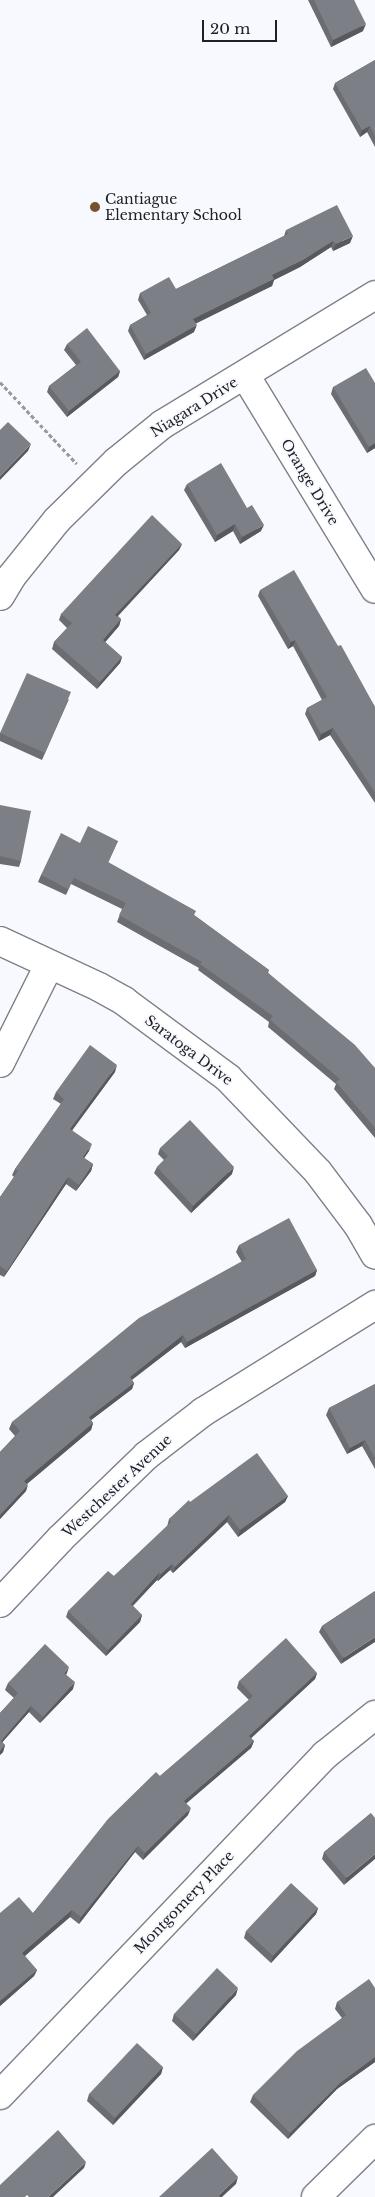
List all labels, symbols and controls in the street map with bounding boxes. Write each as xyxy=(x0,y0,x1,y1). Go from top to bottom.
scale bar xyxy=(205,10,280,42)
text: 20 m xyxy=(210,19,250,38)
place label: Cantiague Elementary School xyxy=(105,191,242,223)
marker: Cantiague Elementary School xyxy=(89,201,101,213)
street label: Niagara Drive xyxy=(147,373,241,441)
street label: Orange Drive xyxy=(278,436,342,528)
street label: Saratoga Drive xyxy=(142,1011,236,1089)
street label: Westchester Avenue xyxy=(59,1431,175,1541)
street label: Montgomery Place xyxy=(131,1847,237,1957)

